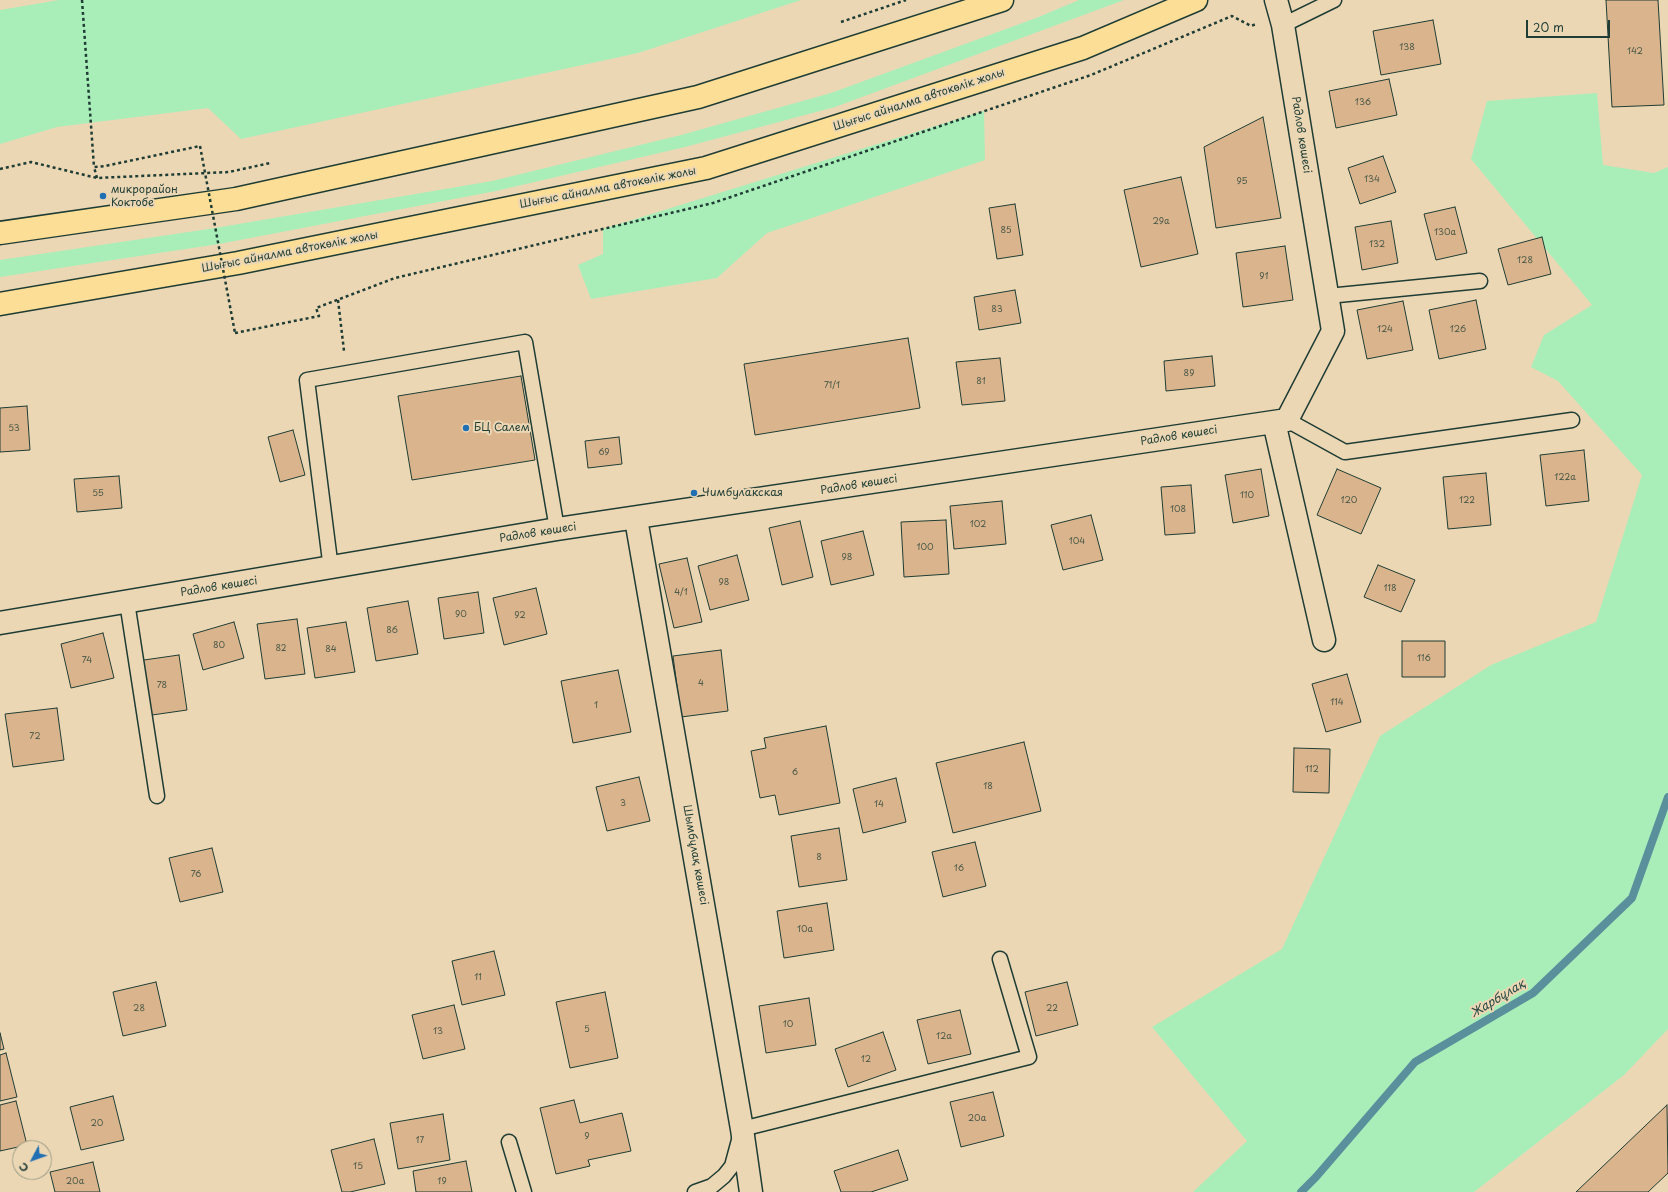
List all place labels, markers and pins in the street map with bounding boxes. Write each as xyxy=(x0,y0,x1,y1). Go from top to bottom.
place label: микрорайон Коктобе xyxy=(111,183,178,209)
marker: микрорайон Коктобе xyxy=(98,191,108,201)
place label: БЦ Салем xyxy=(474,421,530,435)
marker: БЦ Салем xyxy=(461,423,471,433)
place label: Чимбулакская xyxy=(702,486,783,500)
marker: Чимбулакская xyxy=(689,488,699,498)

